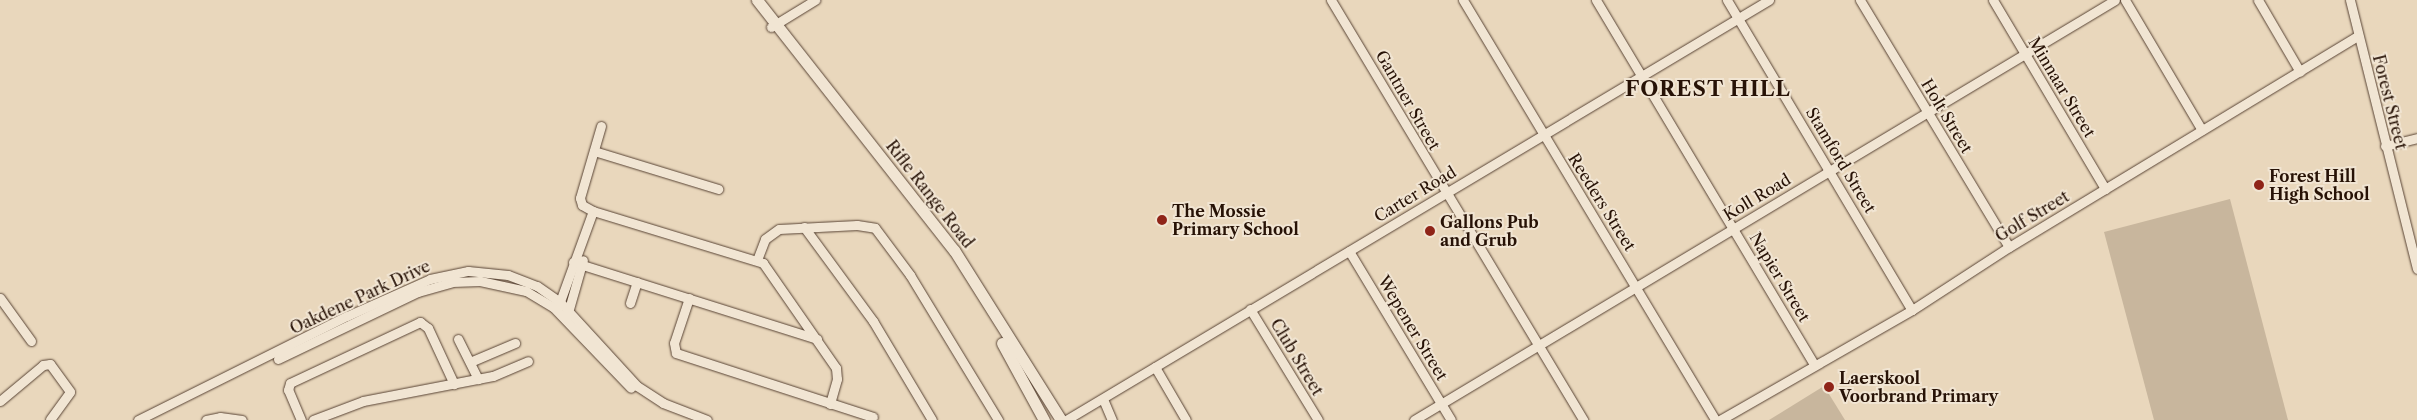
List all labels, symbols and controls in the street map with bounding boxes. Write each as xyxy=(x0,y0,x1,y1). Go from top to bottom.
street label: Minnaar Street xyxy=(2024,33,2100,141)
street label: Gantner Street xyxy=(1372,47,1444,153)
street label: Forest Street xyxy=(2369,53,2411,151)
street label: Holt Street xyxy=(1917,75,1977,157)
district label: FOREST HILL xyxy=(1623,76,1793,102)
street label: Stamford Street xyxy=(1802,104,1880,216)
street label: Rifle Range Road xyxy=(882,136,978,252)
street label: Reeders Street xyxy=(1564,150,1640,254)
street label: Carter Road xyxy=(1370,162,1460,226)
place label: Forest Hill High School xyxy=(2269,166,2370,204)
street label: Koll Road xyxy=(1720,169,1794,225)
marker: Forest Hill High School xyxy=(2253,179,2265,191)
street label: Golf Street xyxy=(1992,186,2072,246)
place label: The Mossie Primary School xyxy=(1172,201,1299,239)
place label: Gallons Pub and Grub xyxy=(1440,212,1539,250)
marker: The Mossie Primary School xyxy=(1156,214,1168,226)
marker: Gallons Pub and Grub xyxy=(1424,225,1436,237)
street label: Napier Street xyxy=(1746,229,1814,325)
street label: Oakdene Park Drive xyxy=(287,256,433,338)
street label: Wepener Street xyxy=(1374,272,1452,384)
street label: Club Street xyxy=(1267,315,1327,399)
place label: Laerskool Voorbrand Primary xyxy=(1839,368,1998,406)
marker: Laerskool Voorbrand Primary xyxy=(1823,381,1835,393)

